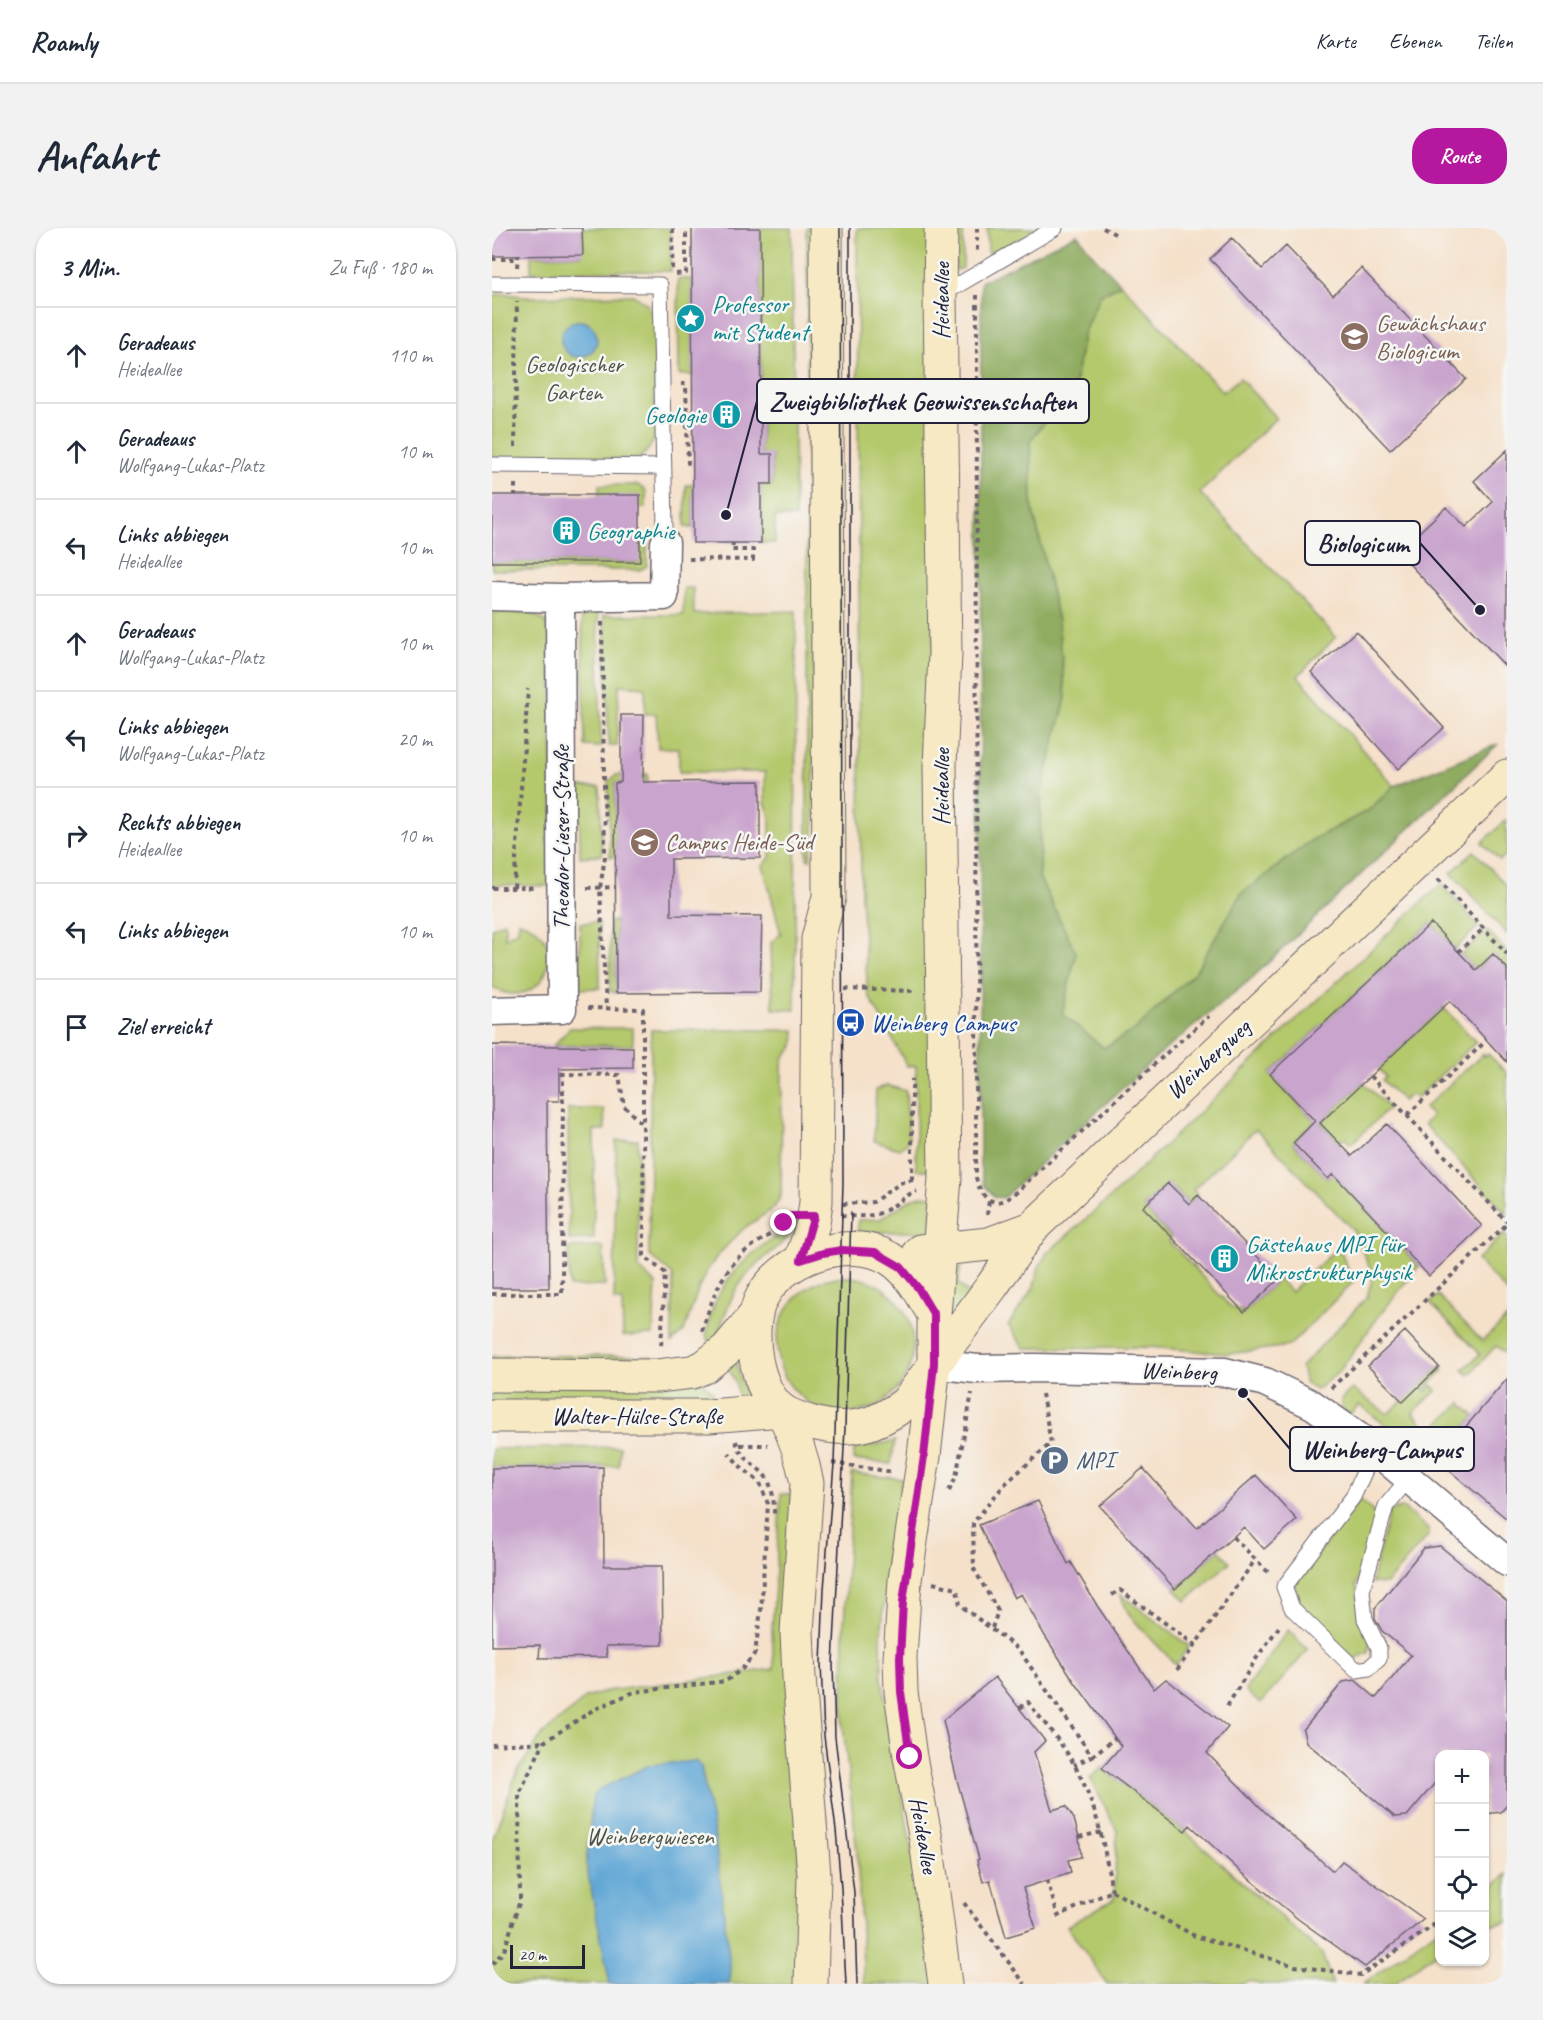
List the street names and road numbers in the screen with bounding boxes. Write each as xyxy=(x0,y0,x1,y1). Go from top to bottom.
street label: Heideallee xyxy=(926,260,956,340)
street label: Theodor-Lieser-Straße xyxy=(546,743,576,931)
street label: Heideallee xyxy=(926,746,956,826)
street label: Weinbergweg xyxy=(1159,1011,1258,1106)
street label: Weinberg xyxy=(1140,1355,1219,1387)
street label: Walter-Hülse-Straße xyxy=(552,1401,725,1431)
street label: Heideallee xyxy=(903,1794,946,1878)

